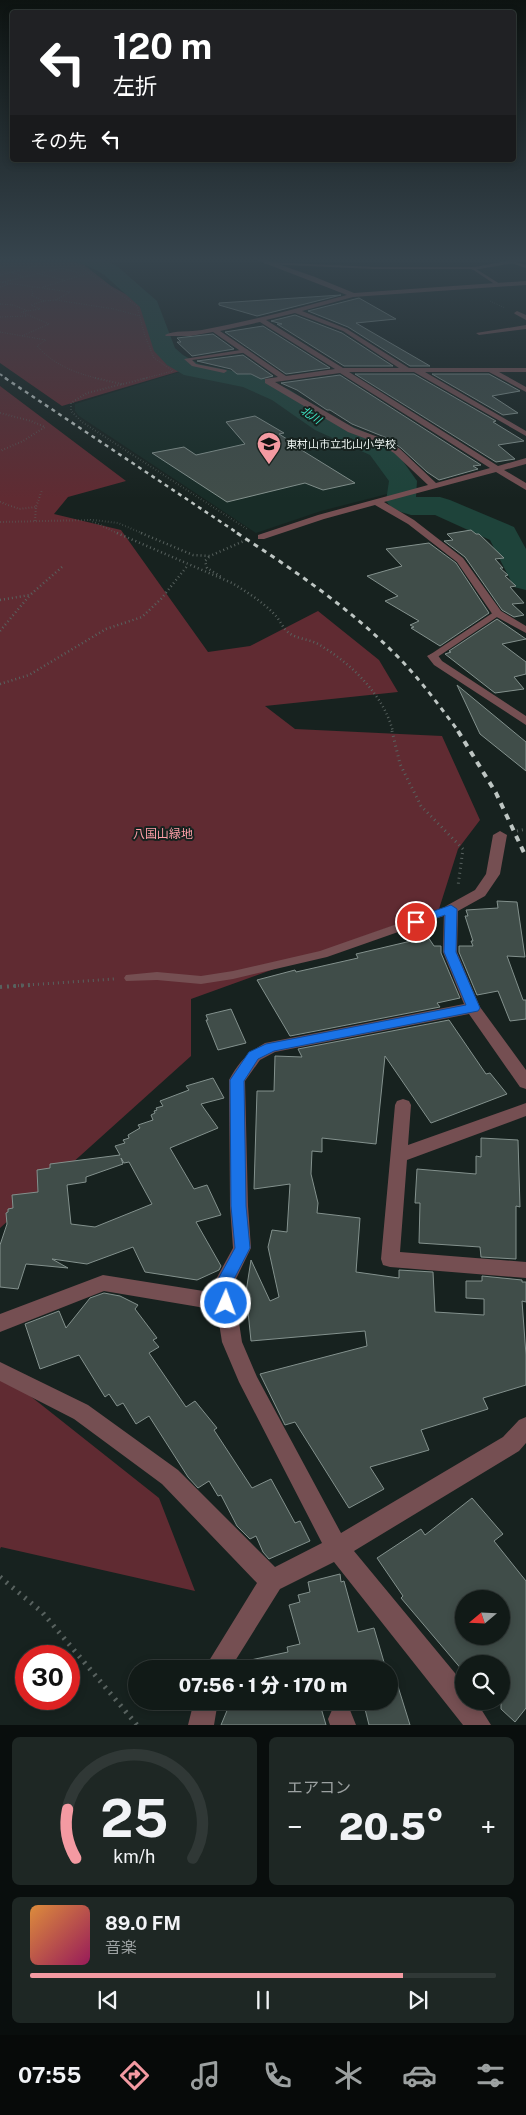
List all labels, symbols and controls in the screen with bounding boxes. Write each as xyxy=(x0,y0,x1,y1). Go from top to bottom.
text: 120 m xyxy=(113,26,212,67)
icon: left xyxy=(30,30,95,95)
text: 左折 xyxy=(113,73,157,99)
icon: left xyxy=(97,125,125,153)
text: その先 xyxy=(30,130,87,152)
water label: 北川 xyxy=(299,404,324,427)
school or university icon: 東村山市立北山小学校 xyxy=(256,431,282,465)
place label: 東村山市立北山小学校 xyxy=(286,438,396,450)
park label: 八国山緑地 xyxy=(133,827,193,841)
pin xyxy=(395,901,437,943)
icon: arrive xyxy=(402,908,430,936)
position arrow xyxy=(199,1276,251,1328)
north arrow xyxy=(455,1590,510,1645)
map controls xyxy=(455,1590,510,1710)
speed limit sign: 30 xyxy=(15,1645,80,1710)
button: search xyxy=(455,1655,510,1710)
text: 07:56 · 1 分 · 170 m xyxy=(179,1674,347,1696)
text: エアコン xyxy=(287,1778,351,1797)
text: 25 xyxy=(100,1788,169,1849)
text: 20.5° xyxy=(339,1804,444,1849)
text: − xyxy=(287,1810,303,1843)
text: + xyxy=(480,1810,496,1843)
text: km/h xyxy=(113,1846,156,1867)
text: 89.0 FM xyxy=(105,1912,181,1934)
text: 音楽 xyxy=(105,1938,137,1957)
icon: previous xyxy=(94,1986,122,2014)
icon: pause xyxy=(249,1986,277,2014)
icon: next xyxy=(404,1986,432,2014)
icon: directions xyxy=(117,2058,152,2093)
icon: music xyxy=(188,2058,223,2093)
icon: phone xyxy=(260,2058,295,2093)
icon: climate xyxy=(331,2058,366,2093)
icon: car xyxy=(402,2058,437,2093)
icon: filters xyxy=(473,2058,508,2093)
text: 07:55 xyxy=(18,2062,81,2088)

